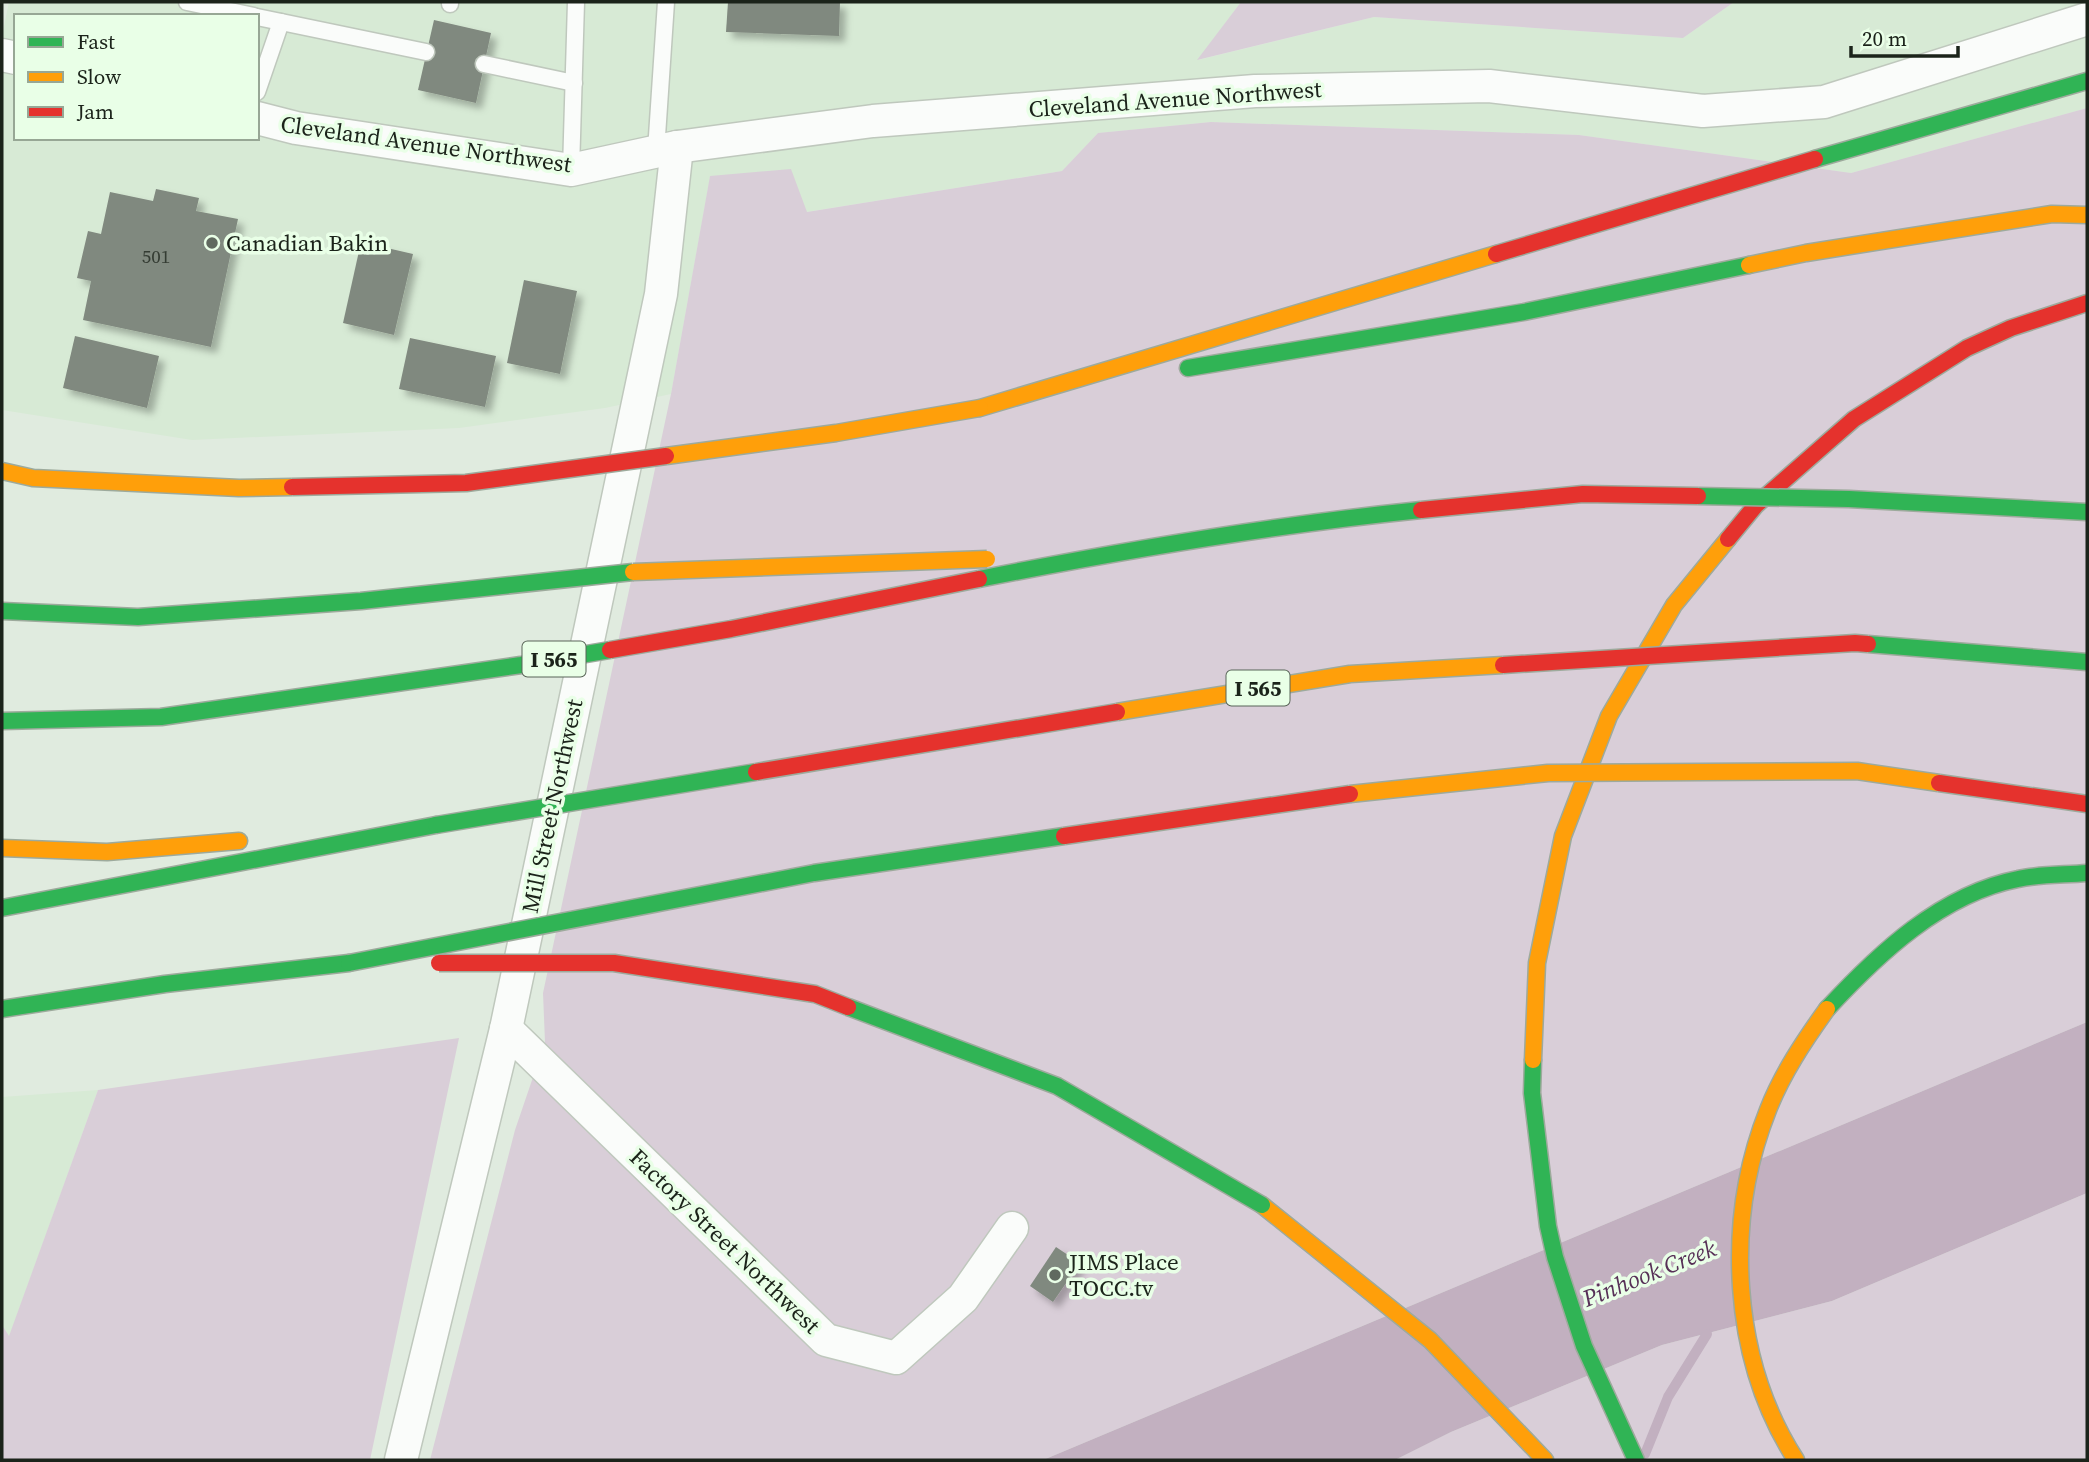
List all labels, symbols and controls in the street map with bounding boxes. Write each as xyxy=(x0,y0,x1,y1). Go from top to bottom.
legend xyxy=(14,14,259,140)
scale bar xyxy=(1851,14,1958,58)
text: 20 m xyxy=(1862,24,1907,53)
text: Fast xyxy=(77,27,115,56)
text: Slow xyxy=(77,62,121,91)
street label: Cleveland Avenue Northwest xyxy=(1028,73,1323,125)
text: Jam xyxy=(76,97,114,126)
street label: Cleveland Avenue Northwest xyxy=(279,108,574,180)
place label: Canadian Bakin xyxy=(226,227,388,259)
marker: Canadian Bakin xyxy=(204,235,220,251)
house number: 501 xyxy=(142,243,170,269)
road number: I 565 xyxy=(522,642,586,676)
road number: I 565 xyxy=(1226,670,1290,706)
street label: Mill Street Northwest xyxy=(514,696,590,916)
street label: Factory Street Northwest xyxy=(623,1141,828,1341)
water label: Pinhook Creek xyxy=(1576,1231,1721,1315)
place label: JIMS Place TOCC.tv xyxy=(1068,1246,1179,1304)
marker: JIMS Place TOCC.tv xyxy=(1047,1267,1063,1283)

